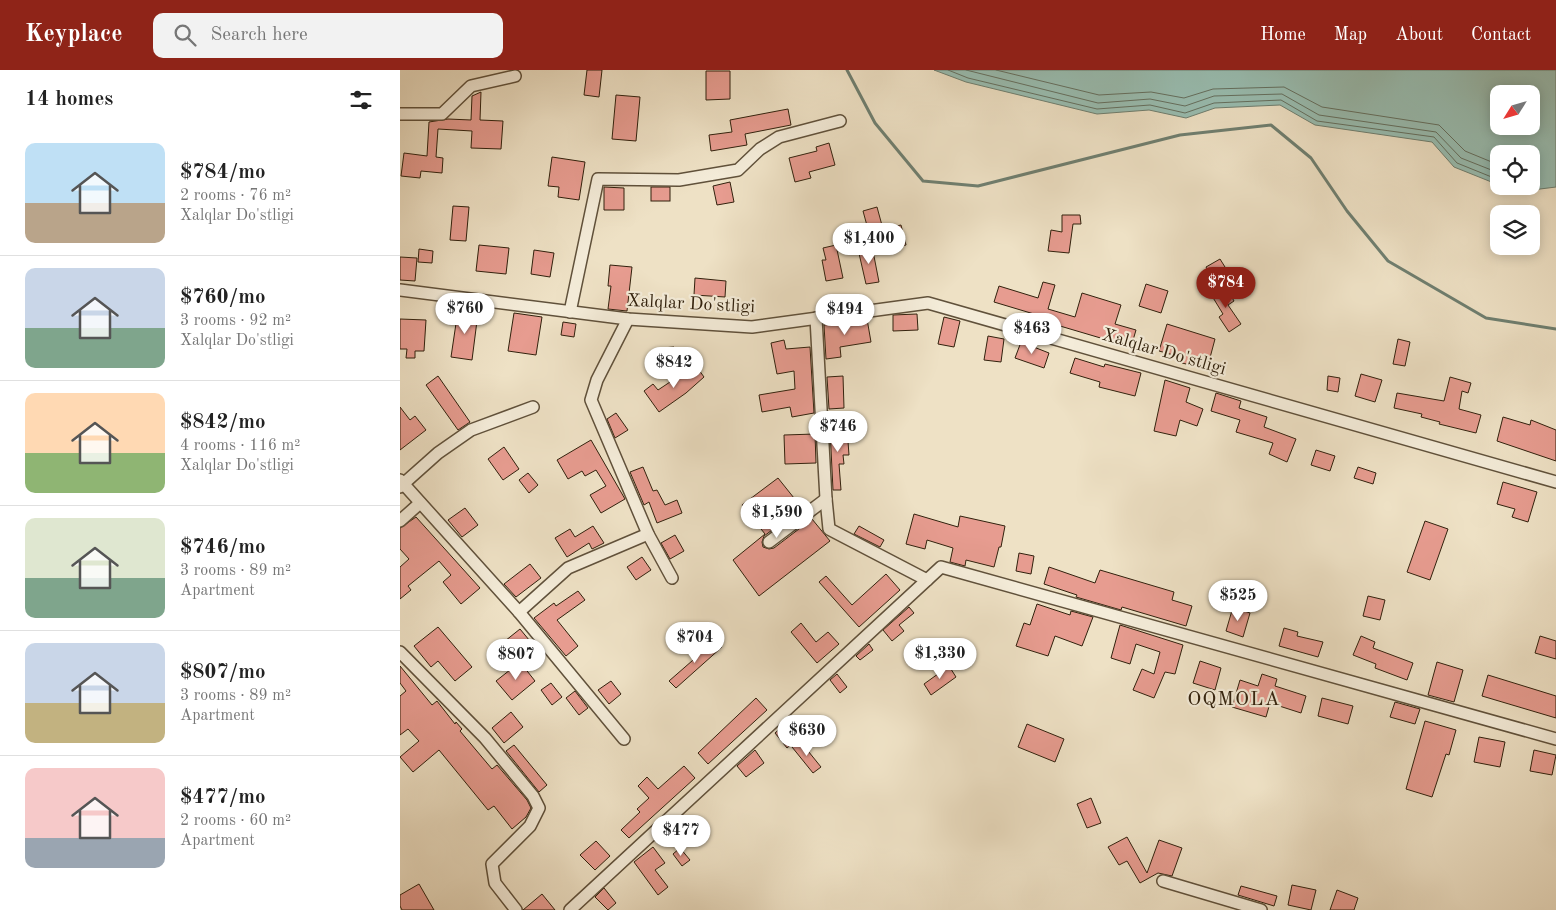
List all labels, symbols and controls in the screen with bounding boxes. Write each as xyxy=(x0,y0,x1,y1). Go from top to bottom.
search box xyxy=(153,13,503,58)
icon: search xyxy=(171,21,199,49)
text: Keyplace xyxy=(25,23,123,47)
text: Search here xyxy=(211,26,308,45)
text: Home xyxy=(1260,26,1306,44)
text: Map xyxy=(1334,26,1367,44)
text: About xyxy=(1395,26,1443,44)
text: Contact xyxy=(1471,26,1531,44)
north arrow xyxy=(1490,85,1540,135)
map controls xyxy=(1490,85,1540,255)
icon: filters xyxy=(347,86,375,114)
text: 14 homes xyxy=(25,89,113,110)
button: locate xyxy=(1490,145,1540,195)
text: $784/mo xyxy=(180,162,266,183)
icon: home xyxy=(65,163,125,223)
text: 2 rooms · 76 m² xyxy=(180,188,291,204)
button: layers xyxy=(1490,205,1540,255)
text: Xalqlar Do'stligi xyxy=(180,208,294,224)
pin: $1,400 xyxy=(828,222,910,265)
text: $1,400 xyxy=(844,231,894,247)
pin: $784 xyxy=(1196,266,1256,309)
text: $784 xyxy=(1207,275,1245,291)
text: $760/mo xyxy=(180,287,266,308)
icon: home xyxy=(65,288,125,348)
pin: $760 xyxy=(435,292,495,335)
street label: Xalqlar Do'stligi xyxy=(627,292,756,316)
pin: $494 xyxy=(815,294,875,336)
text: $760 xyxy=(446,301,484,317)
text: $494 xyxy=(826,302,864,318)
pin: $463 xyxy=(1002,312,1062,355)
text: 3 rooms · 92 m² xyxy=(180,313,291,329)
text: $463 xyxy=(1013,321,1051,337)
street label: Xalqlar Do'stligi xyxy=(1100,326,1228,378)
text: Xalqlar Do'stligi xyxy=(180,333,294,349)
pin: $842 xyxy=(644,346,704,389)
text: $842 xyxy=(655,355,693,371)
pin: $746 xyxy=(808,410,868,453)
text: $842/mo xyxy=(180,412,266,433)
icon: home xyxy=(65,413,125,473)
text: $746 xyxy=(819,419,857,435)
text: 4 rooms · 116 m² xyxy=(180,438,300,454)
text: Xalqlar Do'stligi xyxy=(180,458,294,474)
pin: $1,590 xyxy=(736,496,818,539)
text: $1,590 xyxy=(752,505,802,521)
text: $746/mo xyxy=(180,537,266,558)
icon: home xyxy=(65,538,125,598)
text: 3 rooms · 89 m² xyxy=(180,563,291,579)
pin: $525 xyxy=(1208,580,1268,622)
text: Apartment xyxy=(180,583,255,599)
text: $525 xyxy=(1219,588,1257,604)
pin: $704 xyxy=(665,622,725,664)
text: $704 xyxy=(676,630,714,646)
pin: $807 xyxy=(486,638,546,681)
pin: $1,330 xyxy=(899,638,981,680)
text: $1,330 xyxy=(915,646,965,662)
text: $807 xyxy=(497,647,535,663)
text: $807/mo xyxy=(180,662,266,683)
icon: home xyxy=(65,663,125,723)
text: 3 rooms · 89 m² xyxy=(180,688,291,704)
district label: OQMOLA xyxy=(1187,690,1281,710)
text: Apartment xyxy=(180,708,255,724)
pin: $630 xyxy=(777,714,837,757)
text: $630 xyxy=(788,723,826,739)
text: $477/mo xyxy=(180,787,266,808)
icon: home xyxy=(65,788,125,848)
text: 2 rooms · 60 m² xyxy=(180,813,291,829)
pin: $477 xyxy=(651,814,711,857)
text: $477 xyxy=(662,823,700,839)
text: Apartment xyxy=(180,833,255,849)

